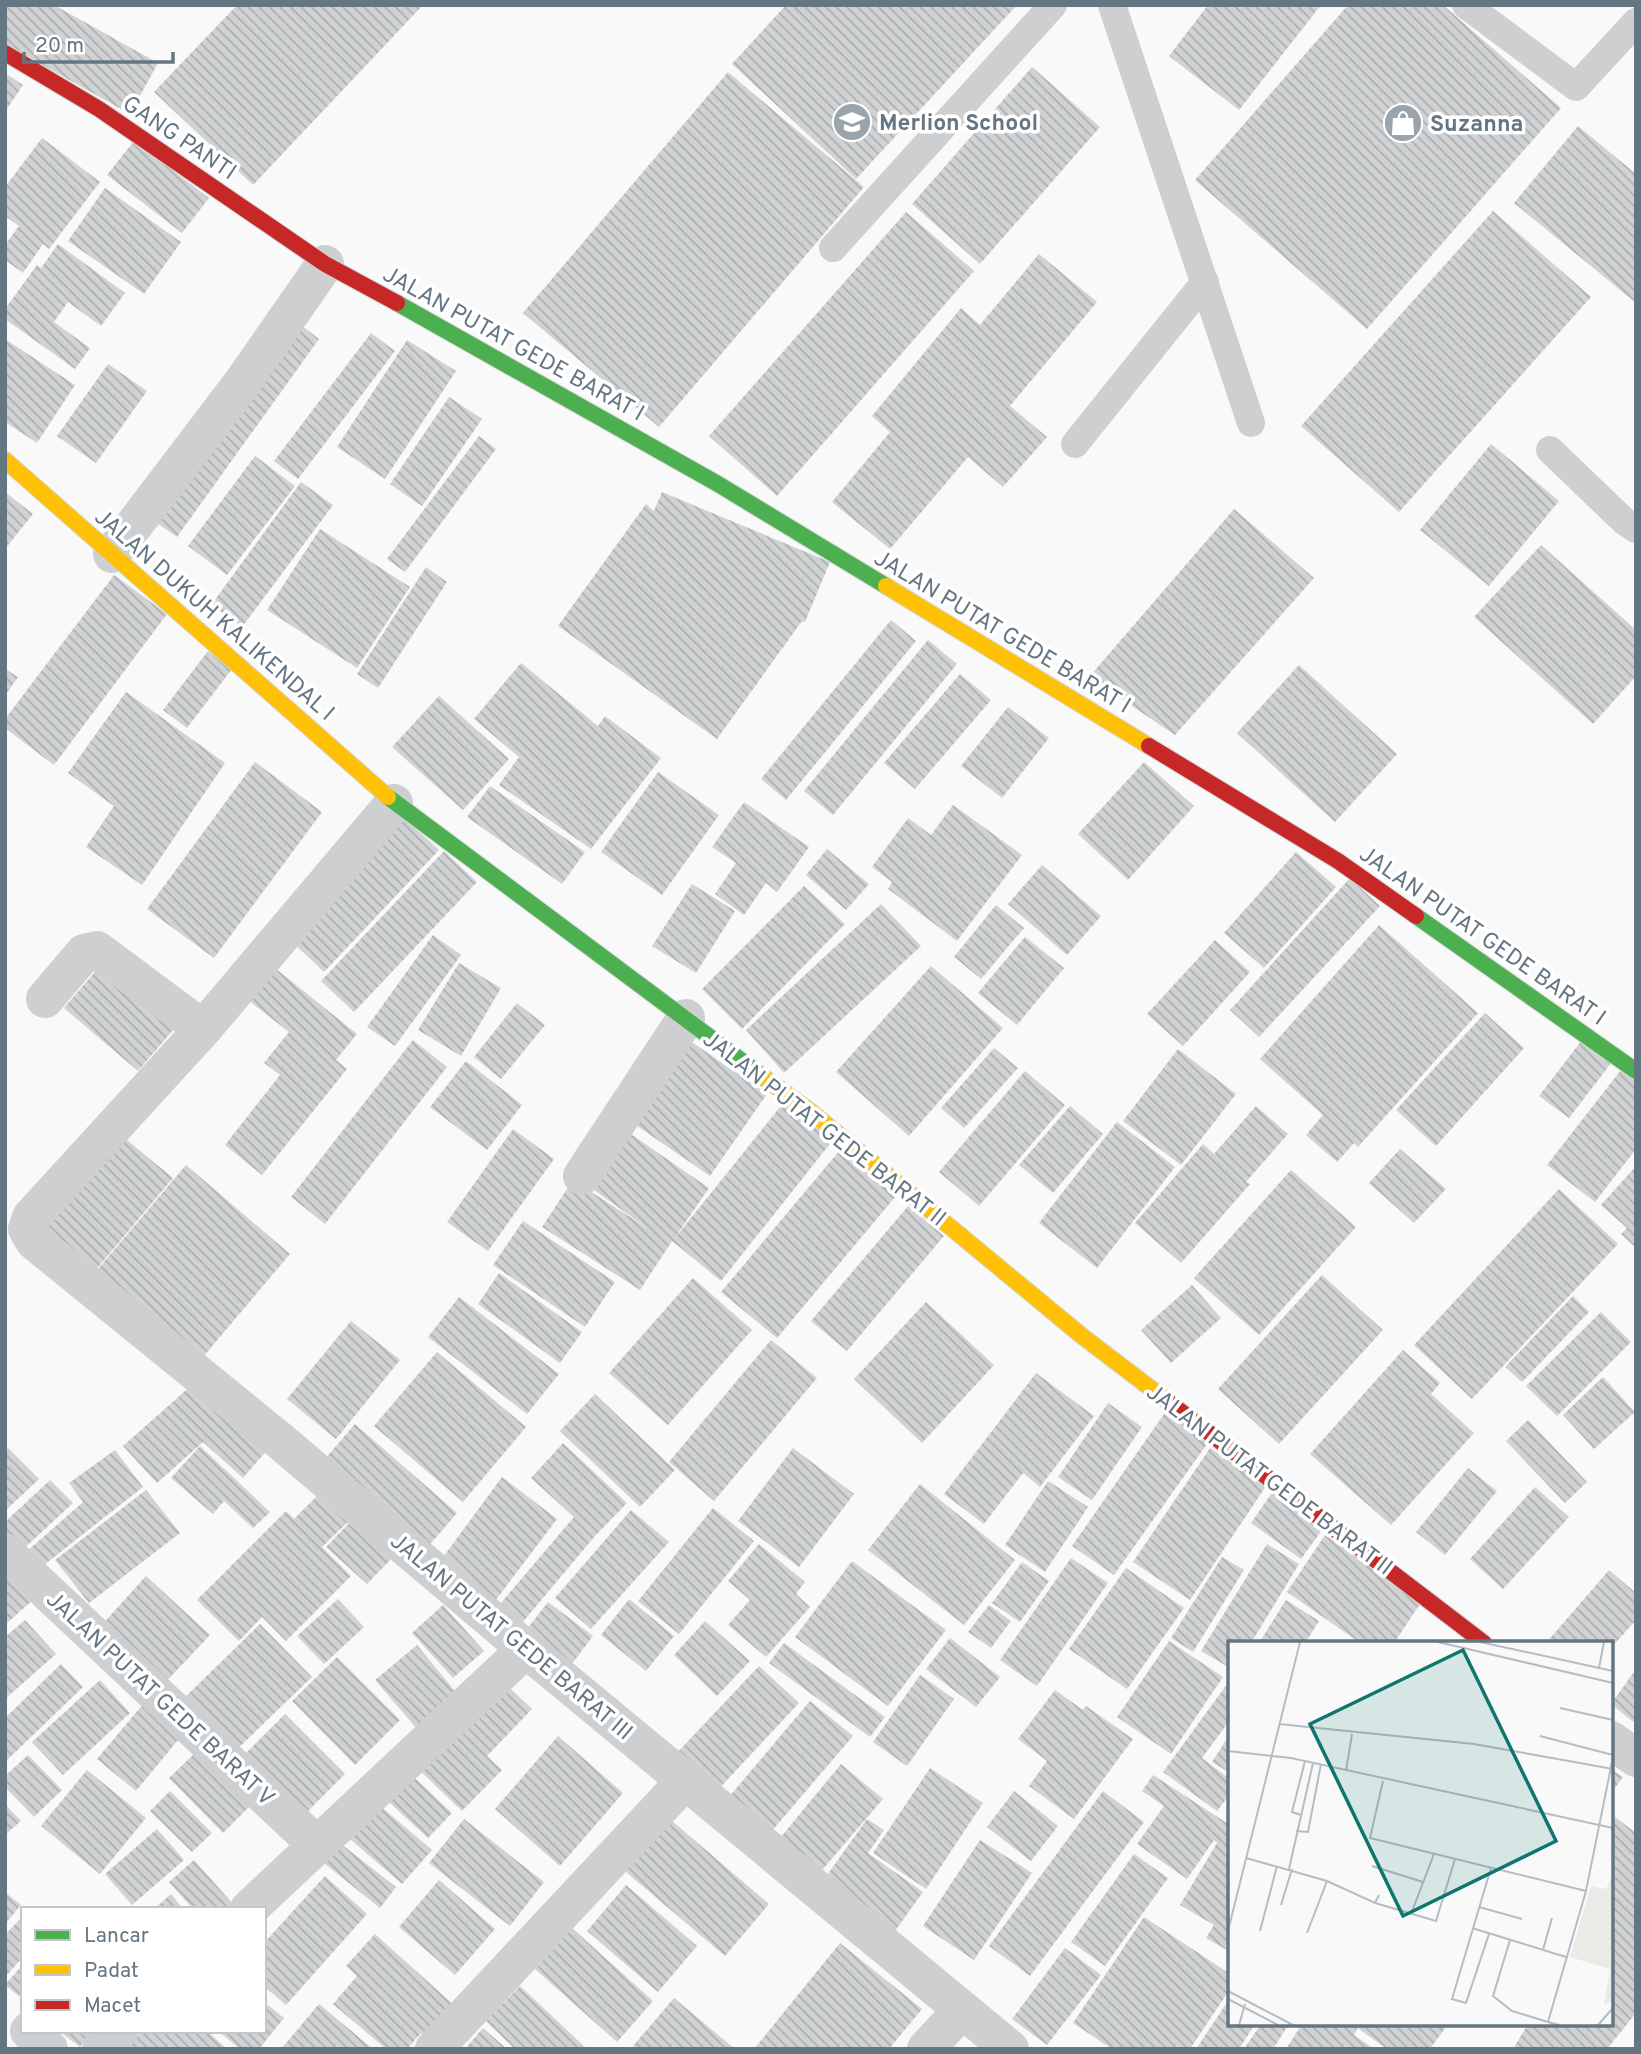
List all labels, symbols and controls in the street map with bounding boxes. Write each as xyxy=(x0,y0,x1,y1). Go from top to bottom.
scale bar xyxy=(24,21,173,65)
text: 20 m xyxy=(35,33,84,60)
street label: GANG PANTI xyxy=(116,90,241,188)
school or university icon: Merlion School xyxy=(831,101,873,143)
shop icon: Suzanna xyxy=(1382,102,1424,144)
place label: Merlion School xyxy=(879,110,1038,139)
place label: Suzanna xyxy=(1430,111,1523,140)
street label: JALAN PUTAT GEDE BARAT I xyxy=(377,261,649,429)
street label: JALAN DUKUH KALIKENDAL I xyxy=(87,504,339,728)
street label: JALAN PUTAT GEDE BARAT I xyxy=(868,545,1135,721)
street label: JALAN PUTAT GEDE BARAT I xyxy=(1353,841,1611,1033)
street label: JALAN PUTAT GEDE BARAT II xyxy=(696,1026,951,1234)
street label: JALAN PUTAT GEDE BARAT II xyxy=(1140,1379,1397,1583)
street label: JALAN PUTAT GEDE BARAT III xyxy=(383,1528,637,1748)
street label: JALAN PUTAT GEDE BARAT V xyxy=(39,1586,280,1813)
inset map xyxy=(1228,1641,1613,2026)
legend xyxy=(21,1907,266,2033)
text: Lancar xyxy=(84,1923,149,1950)
text: Padat xyxy=(84,1958,139,1985)
text: Macet xyxy=(84,1993,141,2020)

